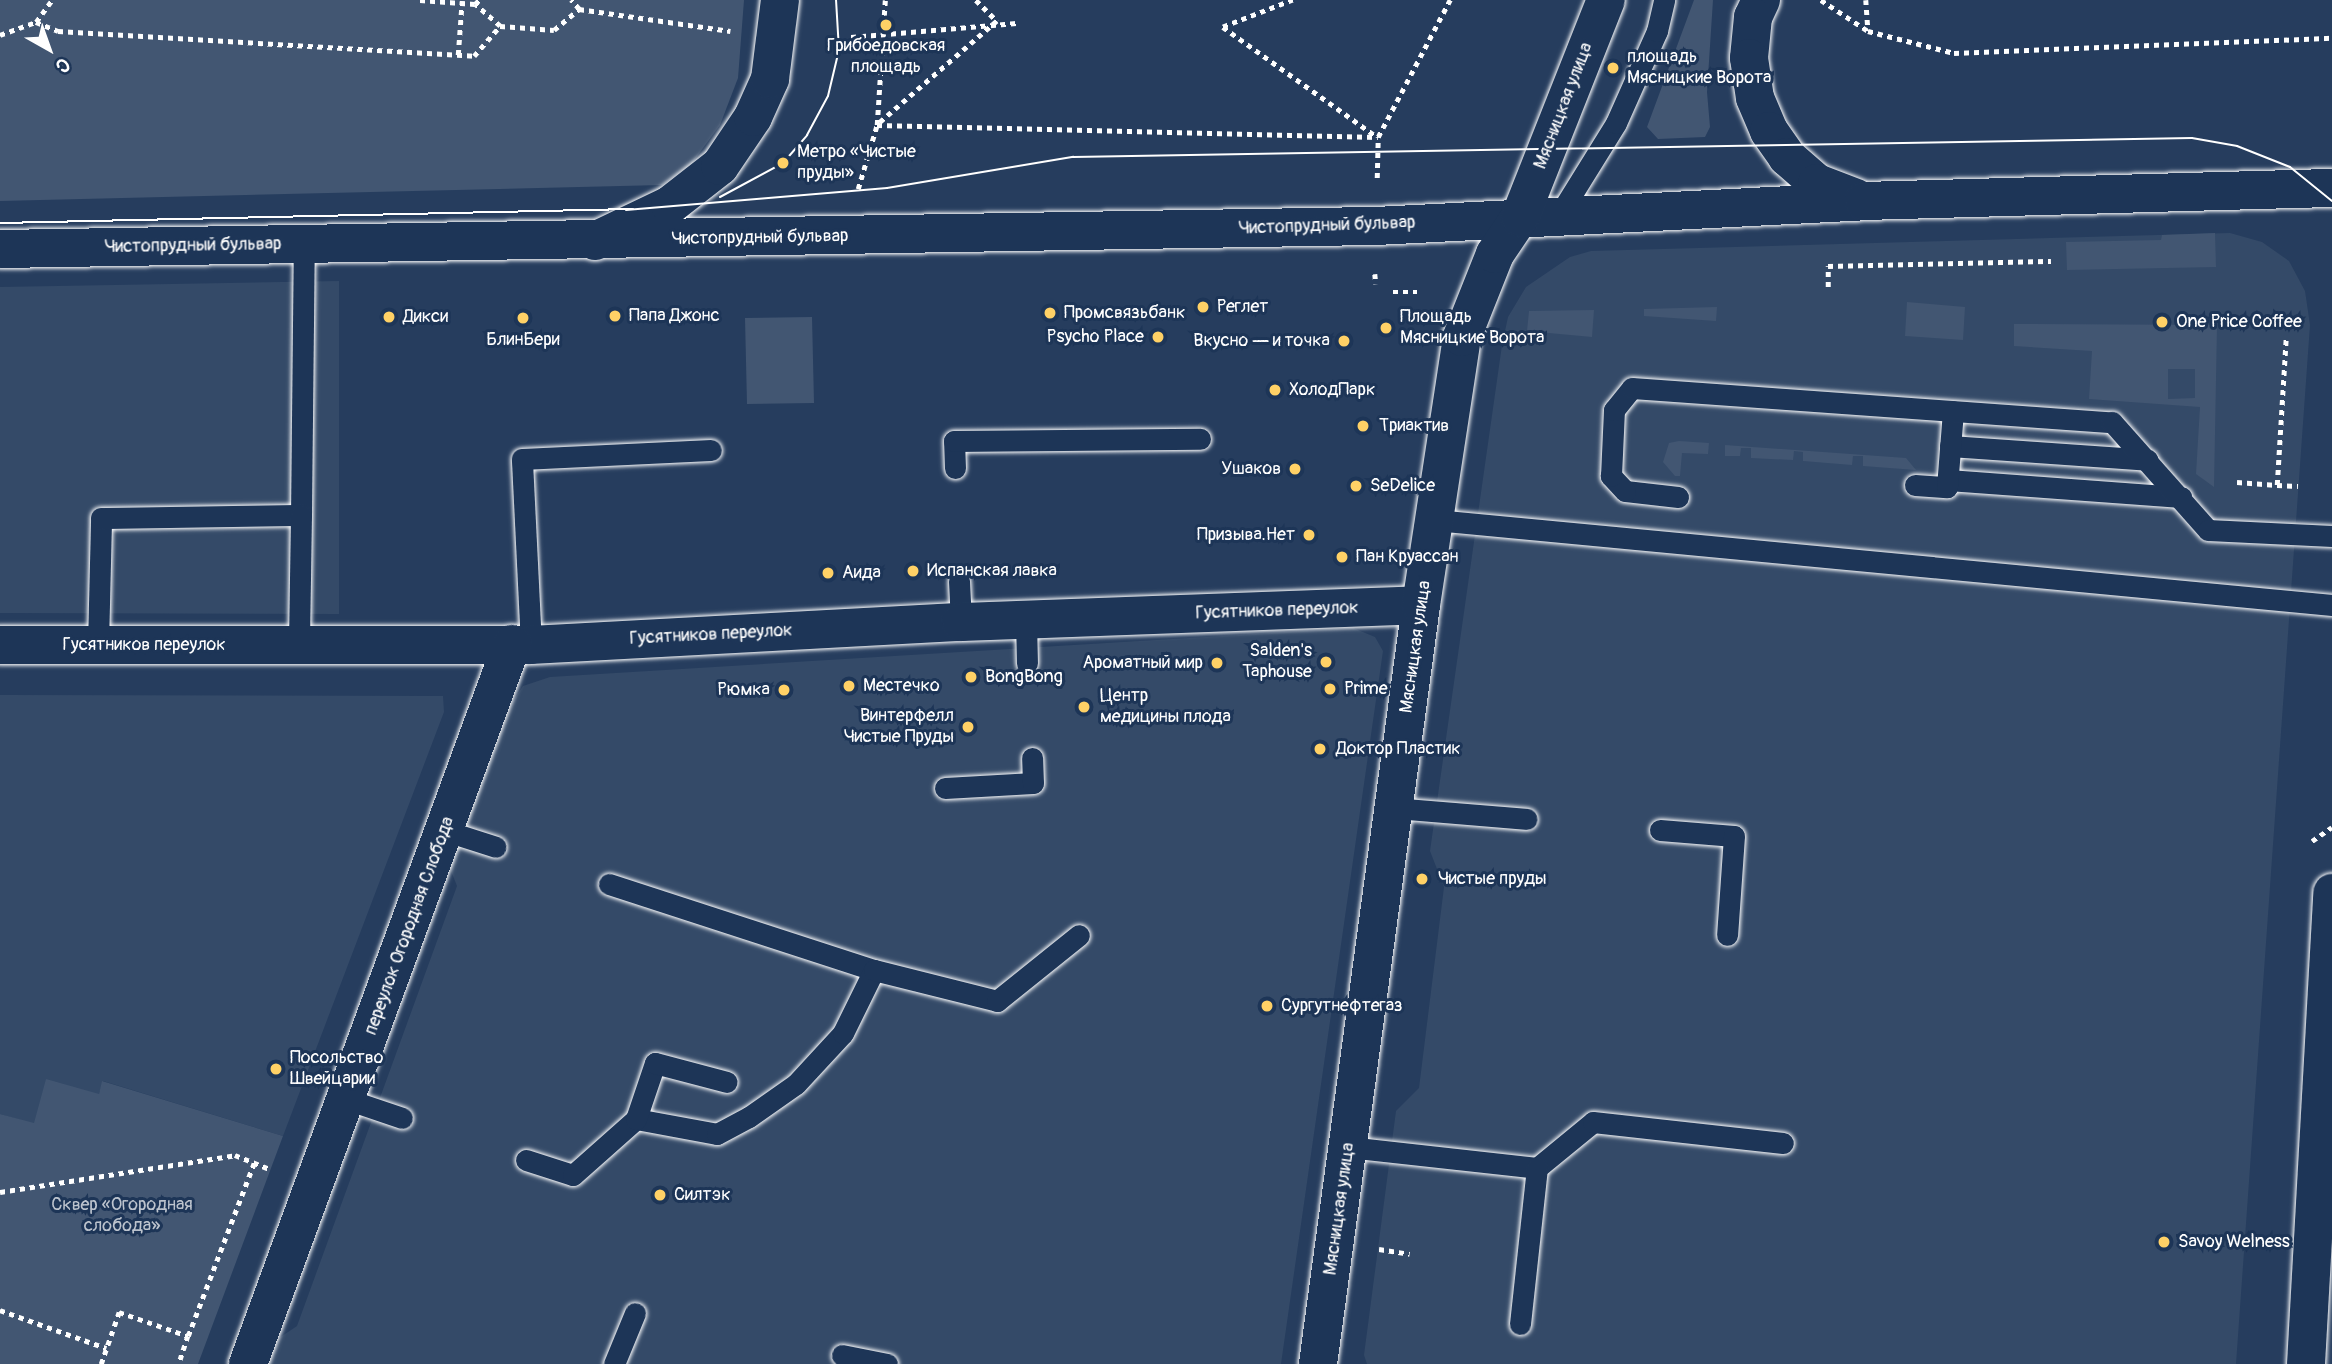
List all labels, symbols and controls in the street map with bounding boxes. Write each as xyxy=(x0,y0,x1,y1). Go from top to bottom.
north arrow xyxy=(14,14,84,84)
marker: Грибоедовская площадь xyxy=(878,17,894,33)
place label: Грибоедовская площадь xyxy=(827,36,945,78)
street label: Мясницкая улица xyxy=(1530,40,1598,172)
place label: площадь Мясницкие Ворота xyxy=(1627,47,1771,90)
text: С xyxy=(50,52,75,78)
marker: площадь Мясницкие Ворота xyxy=(1605,60,1621,76)
place label: Метро «Чистые пруды» xyxy=(797,142,916,184)
marker: Метро «Чистые пруды» xyxy=(775,155,791,171)
street label: Чистопрудный бульвар xyxy=(1238,212,1416,240)
street label: Чистопрудный бульвар xyxy=(671,226,849,250)
street label: Чистопрудный бульвар xyxy=(104,234,282,258)
place label: Реглет xyxy=(1217,296,1268,318)
marker: Реглет xyxy=(1195,299,1211,315)
place label: Промсвязьбанк xyxy=(1064,302,1185,324)
place label: Папа Джонс xyxy=(629,305,720,327)
marker: Промсвязьбанк xyxy=(1042,305,1058,321)
place label: Дикси xyxy=(403,306,448,328)
place label: Площадь Мясницкие Ворота xyxy=(1400,307,1544,350)
marker: Папа Джонс xyxy=(607,308,623,324)
marker: Дикси xyxy=(381,309,397,325)
marker: БлинБери xyxy=(515,310,531,326)
place label: One Price Coffee xyxy=(2176,311,2302,333)
marker: One Price Coffee xyxy=(2154,314,2170,330)
marker: Площадь Мясницкие Ворота xyxy=(1378,320,1394,336)
place label: Psycho Place xyxy=(1047,326,1144,348)
place label: БлинБери xyxy=(486,329,560,351)
marker: Psycho Place xyxy=(1150,329,1166,345)
place label: Вкусно — и точка xyxy=(1193,330,1330,352)
marker: Вкусно — и точка xyxy=(1336,333,1352,349)
place label: ХолодПарк xyxy=(1289,379,1375,401)
marker: ХолодПарк xyxy=(1267,382,1283,398)
place label: Триактив xyxy=(1379,415,1449,437)
marker: Триактив xyxy=(1353,416,1373,436)
place label: Ушаков xyxy=(1221,458,1281,480)
marker: Ушаков xyxy=(1287,461,1303,477)
place label: SeDelice xyxy=(1370,475,1435,497)
marker: SeDelice xyxy=(1348,478,1364,494)
place label: Призыва.Нет xyxy=(1197,524,1295,546)
marker: Призыва.Нет xyxy=(1301,527,1317,543)
place label: Пан Круассан xyxy=(1356,546,1459,568)
marker: Пан Круассан xyxy=(1334,549,1350,565)
place label: Испанская лавка xyxy=(927,560,1057,582)
place label: Аида xyxy=(842,562,881,584)
marker: Испанская лавка xyxy=(905,563,921,579)
marker: Аида xyxy=(820,565,836,581)
street label: Мясницкая улица xyxy=(1396,579,1436,715)
street label: Гусятников переулок xyxy=(1195,597,1359,625)
street label: Гусятников переулок xyxy=(629,620,793,650)
street label: Гусятников переулок xyxy=(62,634,226,656)
place label: Salden's Taphouse xyxy=(1242,641,1312,684)
place label: Ароматный мир xyxy=(1082,652,1203,674)
marker: Salden's Taphouse xyxy=(1318,654,1334,670)
marker: Ароматный мир xyxy=(1209,655,1225,671)
place label: BongBong xyxy=(985,666,1063,688)
marker: BongBong xyxy=(963,669,979,685)
place label: Местечко xyxy=(863,675,940,697)
marker: Местечко xyxy=(841,678,857,694)
place label: Prime xyxy=(1344,678,1388,700)
place label: Рюмка xyxy=(718,679,770,701)
marker: Prime xyxy=(1322,681,1338,697)
marker: Рюмка xyxy=(776,682,792,698)
place label: Центр медицины плода xyxy=(1100,686,1231,728)
marker: Центр медицины плода xyxy=(1074,697,1094,717)
place label: Винтерфелл Чистые Пруды xyxy=(844,706,954,748)
marker: Винтерфелл Чистые Пруды xyxy=(960,719,976,735)
place label: Доктор Пластик xyxy=(1336,738,1461,760)
marker: Доктор Пластик xyxy=(1310,739,1330,759)
street label: переулок Огородная Слобода xyxy=(360,814,460,1038)
place label: Чистые пруды xyxy=(1438,868,1547,890)
marker: Чистые пруды xyxy=(1412,869,1432,889)
place label: Сургутнефтегаз xyxy=(1281,995,1403,1017)
marker: Сургутнефтегаз xyxy=(1259,998,1275,1014)
place label: Посольство Швейцарии xyxy=(290,1048,383,1090)
marker: Посольство Швейцарии xyxy=(268,1061,284,1077)
street label: Мясницкая улица xyxy=(1320,1141,1360,1277)
place label: Силтэк xyxy=(674,1184,731,1206)
marker: Силтэк xyxy=(652,1187,668,1203)
park label: Сквер «Огородная слобода» xyxy=(51,1195,193,1238)
place label: Savoy Welness xyxy=(2178,1231,2290,1253)
marker: Savoy Welness xyxy=(2156,1234,2172,1250)

